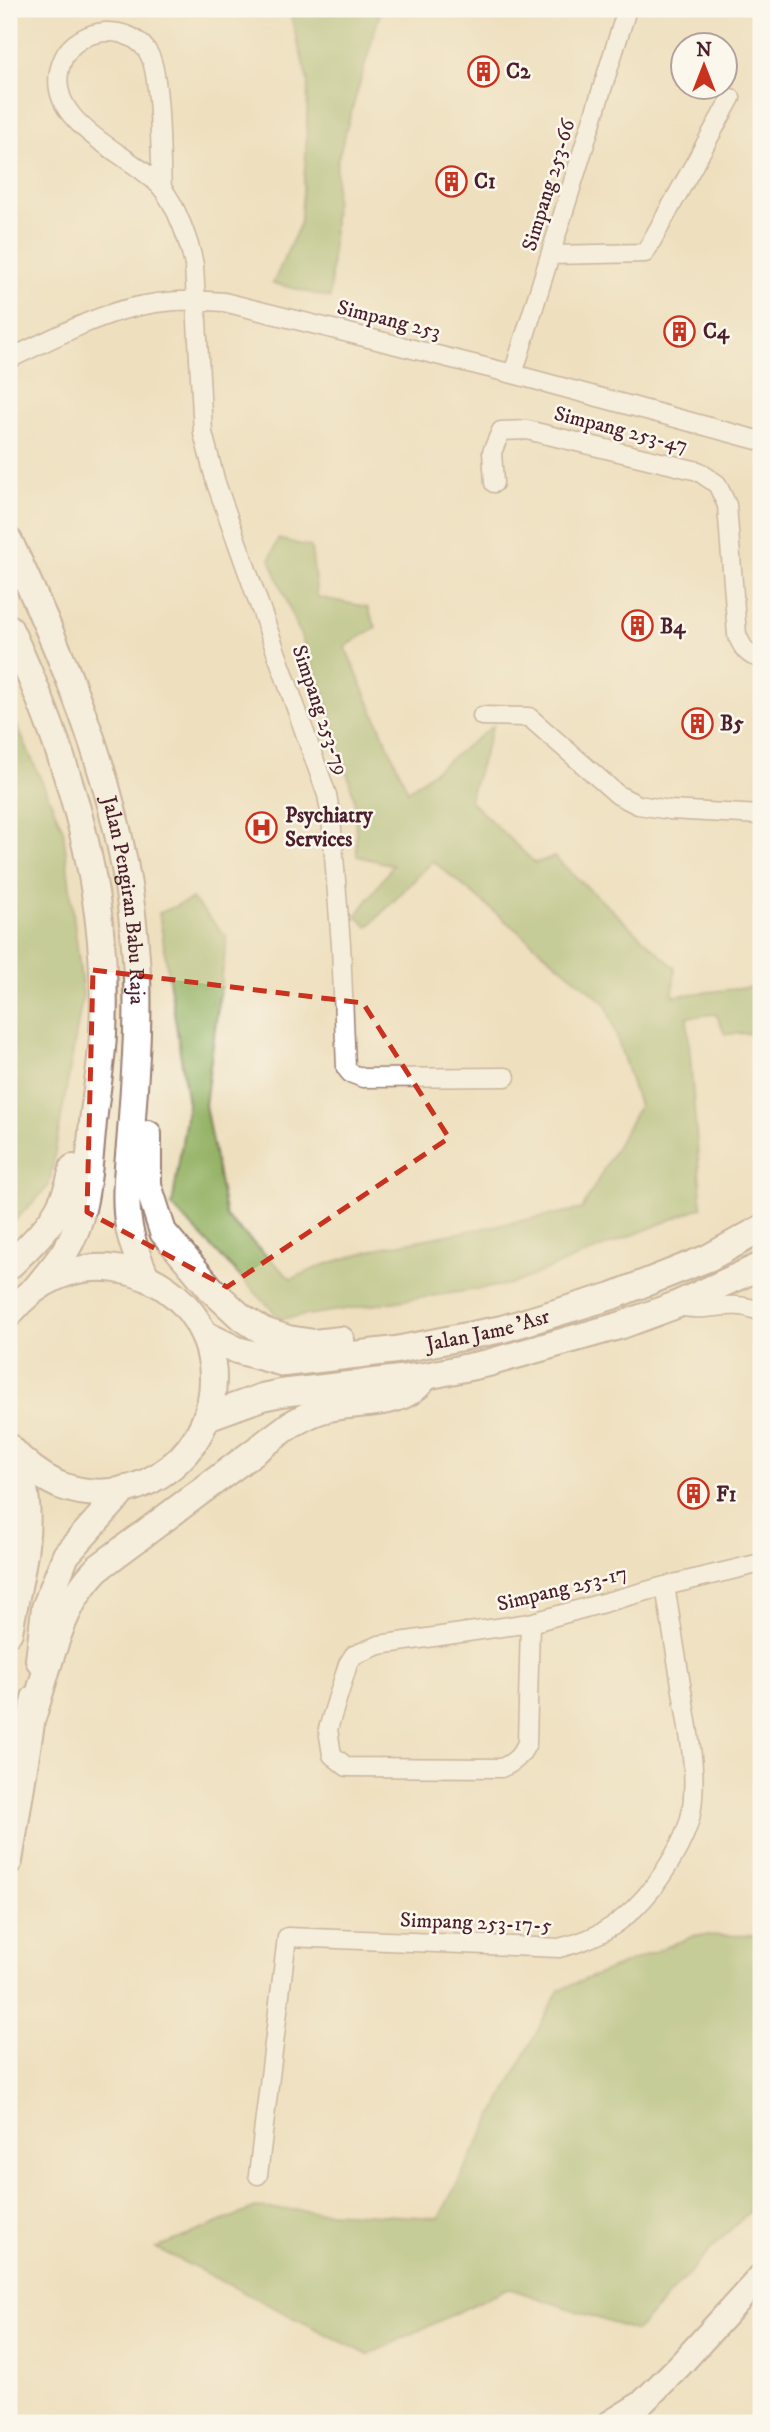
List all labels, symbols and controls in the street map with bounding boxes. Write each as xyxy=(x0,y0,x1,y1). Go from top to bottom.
north arrow xyxy=(668,32,738,102)
text: N xyxy=(696,39,712,62)
building icon: C2 xyxy=(466,54,500,88)
place label: C2 xyxy=(506,59,531,85)
street label: Simpang 253-66 xyxy=(517,115,582,254)
building icon: C1 xyxy=(434,164,468,198)
place label: C1 xyxy=(474,169,496,195)
street label: Simpang 253 xyxy=(334,295,443,345)
building icon: C4 xyxy=(663,314,697,348)
place label: C4 xyxy=(703,319,730,345)
street label: Simpang 253-47 xyxy=(551,401,690,459)
building icon: B4 xyxy=(620,609,654,643)
place label: B4 xyxy=(660,614,686,640)
street label: Simpang 253-79 xyxy=(286,642,354,779)
building icon: B5 xyxy=(680,706,714,740)
place label: B5 xyxy=(720,711,744,737)
street label: Jalan Pengiran Babu Raja xyxy=(95,791,149,1005)
place label: Psychiatry Services xyxy=(285,803,374,853)
hospital icon: Psychiatry Services xyxy=(245,810,279,844)
street label: Jalan Jame 'Asr xyxy=(422,1303,553,1358)
building icon: F1 xyxy=(676,1477,710,1511)
place label: F1 xyxy=(716,1482,737,1508)
street label: Simpang 253-17 xyxy=(495,1560,630,1618)
street label: Simpang 253-17-5 xyxy=(400,1907,552,1939)

